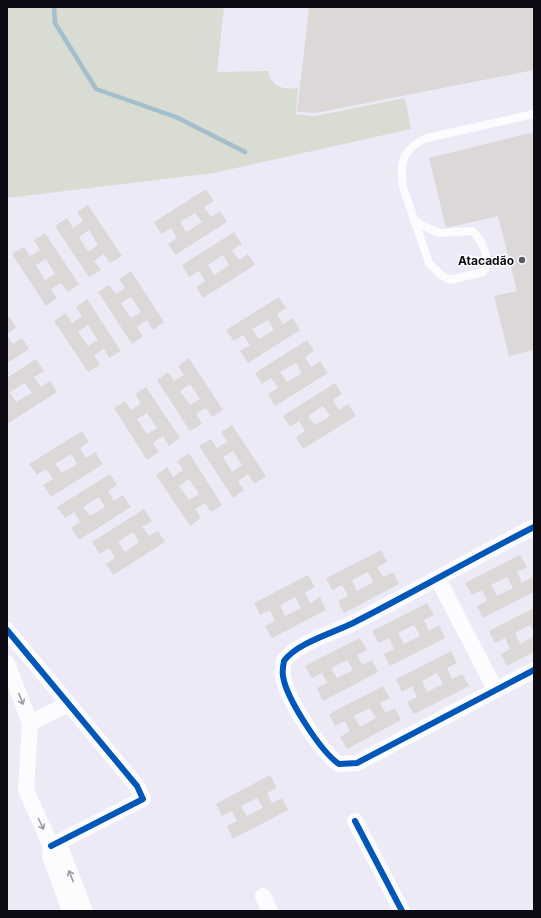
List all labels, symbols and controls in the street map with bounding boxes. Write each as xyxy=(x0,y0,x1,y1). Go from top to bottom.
place label: Atacadão xyxy=(458,253,514,268)
marker: Atacadão xyxy=(517,255,527,265)
one-way arrow xyxy=(18,693,26,705)
one-way arrow xyxy=(38,818,45,830)
one-way arrow xyxy=(67,870,75,882)

